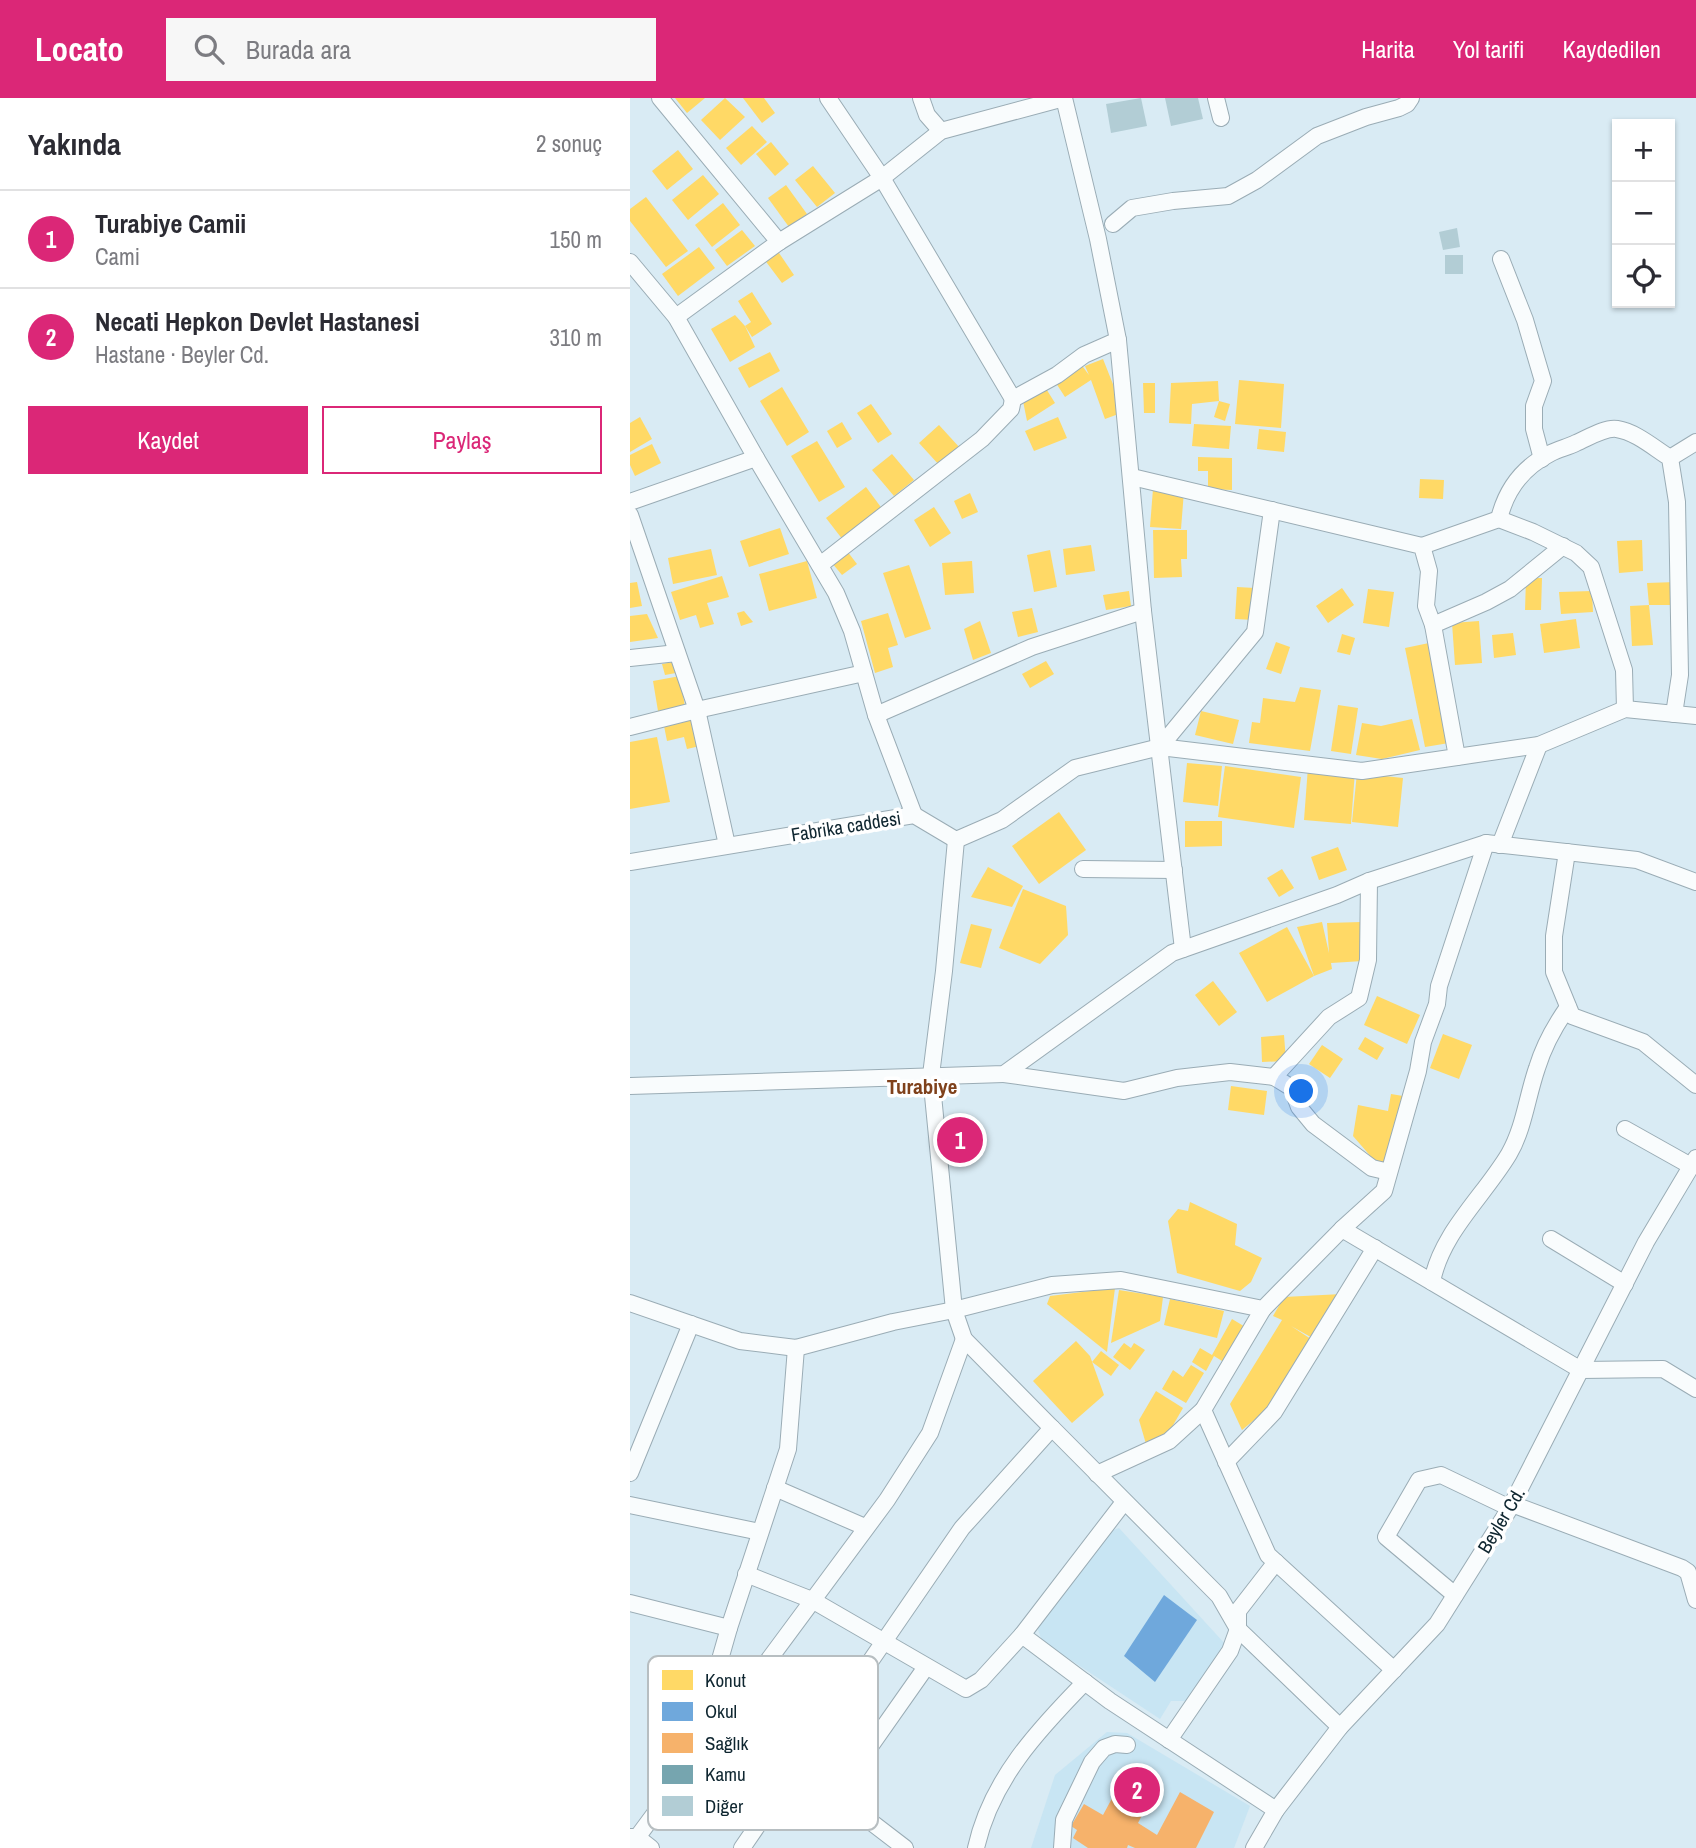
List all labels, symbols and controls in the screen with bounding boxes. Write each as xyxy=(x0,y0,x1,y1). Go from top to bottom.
search box xyxy=(166,18,656,81)
text: Locato xyxy=(35,27,124,71)
icon: search xyxy=(190,30,228,68)
text: Burada ara xyxy=(246,32,351,67)
text: Harita xyxy=(1361,33,1415,65)
text: Yol tarifi xyxy=(1453,33,1525,65)
text: Kaydedilen xyxy=(1563,33,1661,65)
map controls xyxy=(1612,119,1675,308)
button: + xyxy=(1612,119,1675,182)
text: Yakında xyxy=(28,124,121,164)
text: 2 sonuç xyxy=(536,128,602,159)
button: − xyxy=(1612,182,1675,245)
text: Turabiye Camii xyxy=(95,206,246,241)
text: 1 xyxy=(46,224,56,255)
text: 150 m xyxy=(550,224,602,255)
text: Cami xyxy=(95,241,140,272)
button: locate xyxy=(1612,245,1675,308)
text: Necati Hepkon Devlet Hastanesi xyxy=(95,304,420,339)
text: 2 xyxy=(46,322,56,353)
text: 310 m xyxy=(550,322,602,353)
text: Hastane · Beyler Cd. xyxy=(95,339,269,370)
button: Kaydet xyxy=(28,406,308,474)
button: Paylaş xyxy=(322,406,602,474)
street label: Fabrika caddesi xyxy=(789,804,903,848)
district label: Turabiye xyxy=(887,1072,957,1101)
your location xyxy=(1284,1074,1318,1108)
pin: 1 xyxy=(937,1114,983,1166)
street label: Beyler Cd. xyxy=(1471,1482,1531,1558)
legend xyxy=(648,1656,878,1830)
text: Konut xyxy=(705,1667,746,1693)
text: Okul xyxy=(705,1698,737,1724)
text: Sağlık xyxy=(705,1730,749,1756)
text: Kamu xyxy=(705,1761,746,1787)
pin: 2 xyxy=(1114,1764,1160,1816)
text: Diğer xyxy=(705,1793,744,1819)

